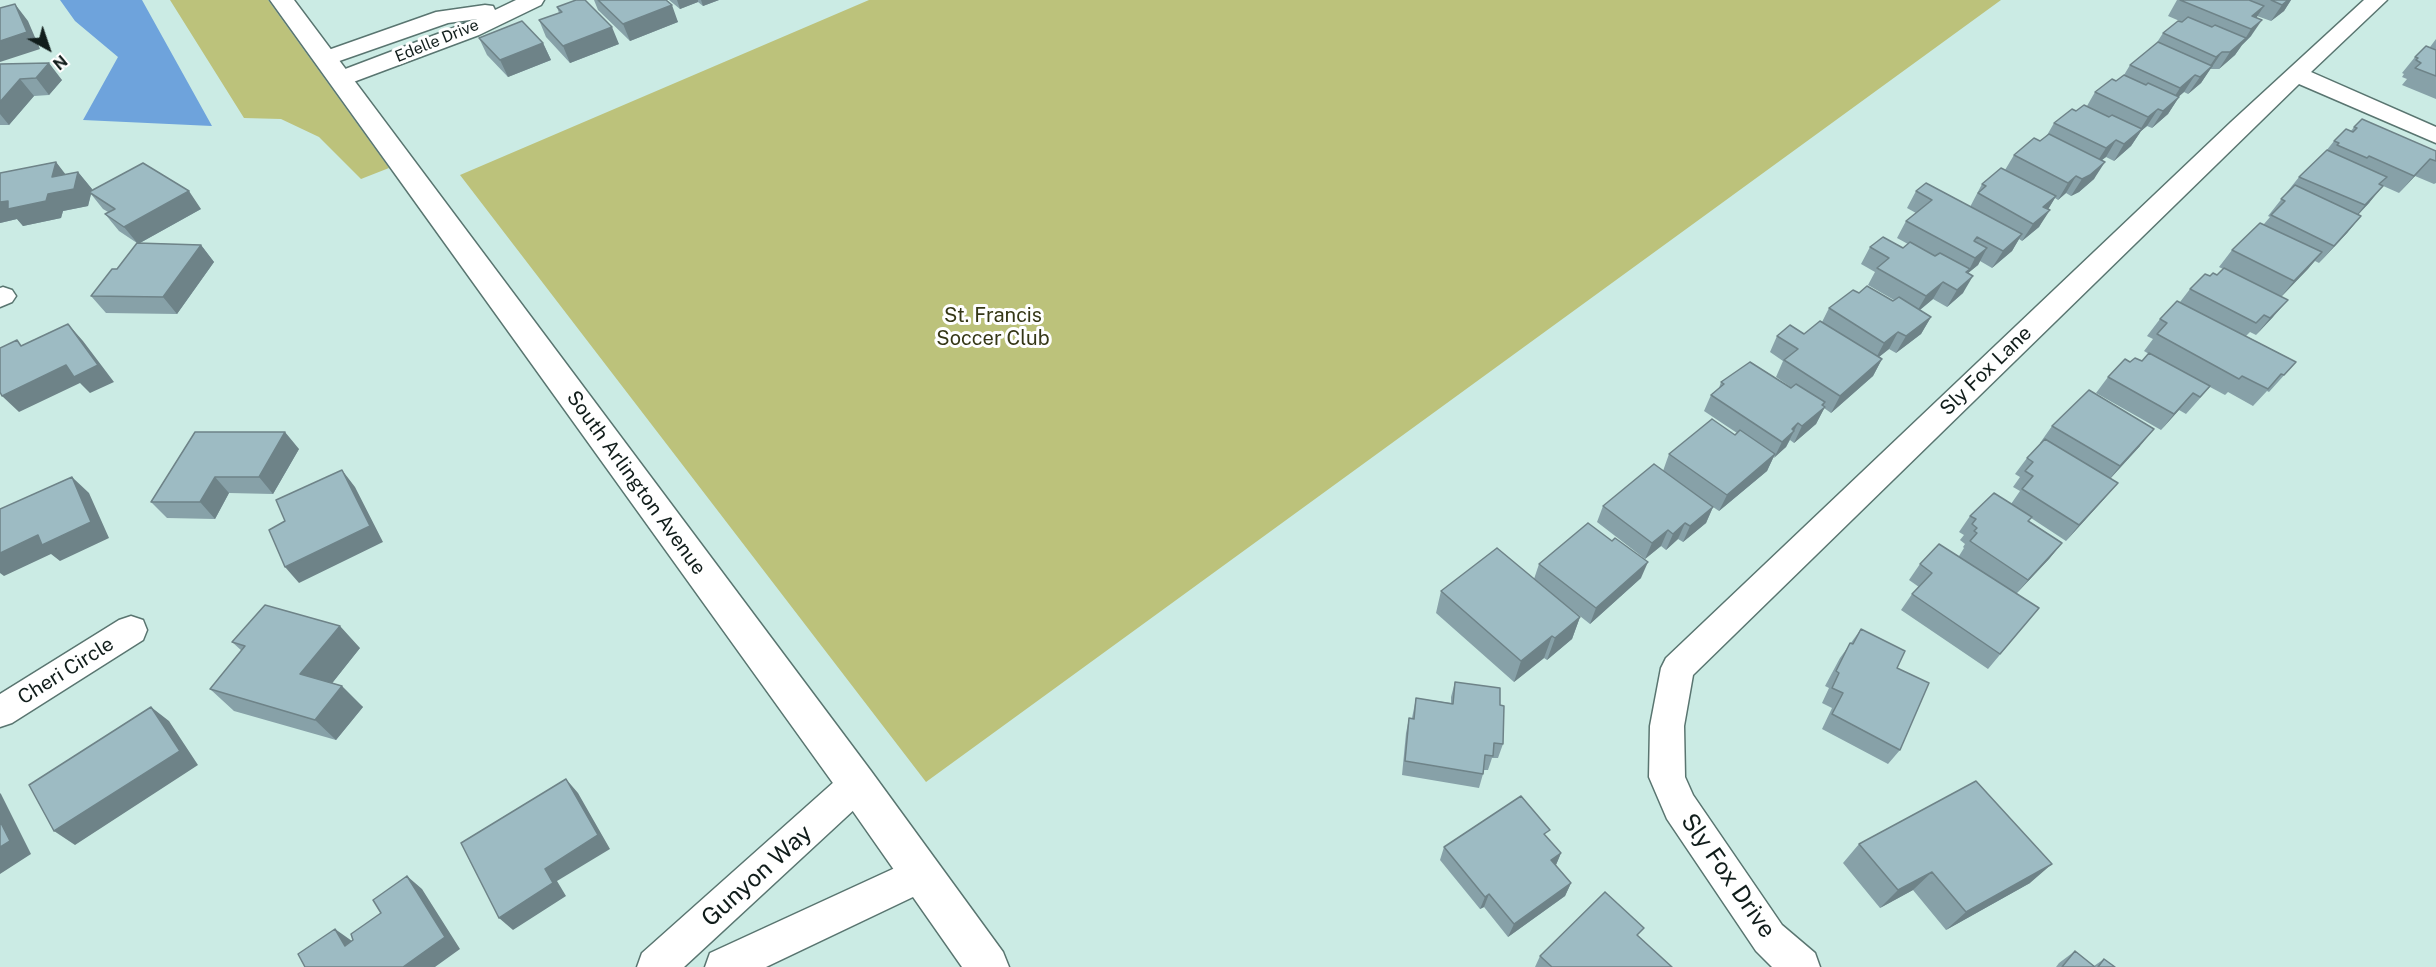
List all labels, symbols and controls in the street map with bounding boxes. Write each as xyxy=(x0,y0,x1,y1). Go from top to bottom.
street label: Edelle Drive xyxy=(392,15,482,67)
north arrow xyxy=(18,18,78,78)
text: N xyxy=(49,51,71,73)
park label: St. Francis Soccer Club xyxy=(936,304,1050,351)
street label: Sly Fox Lane xyxy=(1935,321,2037,421)
street label: South Arlington Avenue xyxy=(561,386,711,580)
street label: Cheri Circle xyxy=(14,632,118,710)
street label: Sly Fox Drive xyxy=(1675,808,1781,944)
street label: Gunyon Way xyxy=(696,819,818,933)

